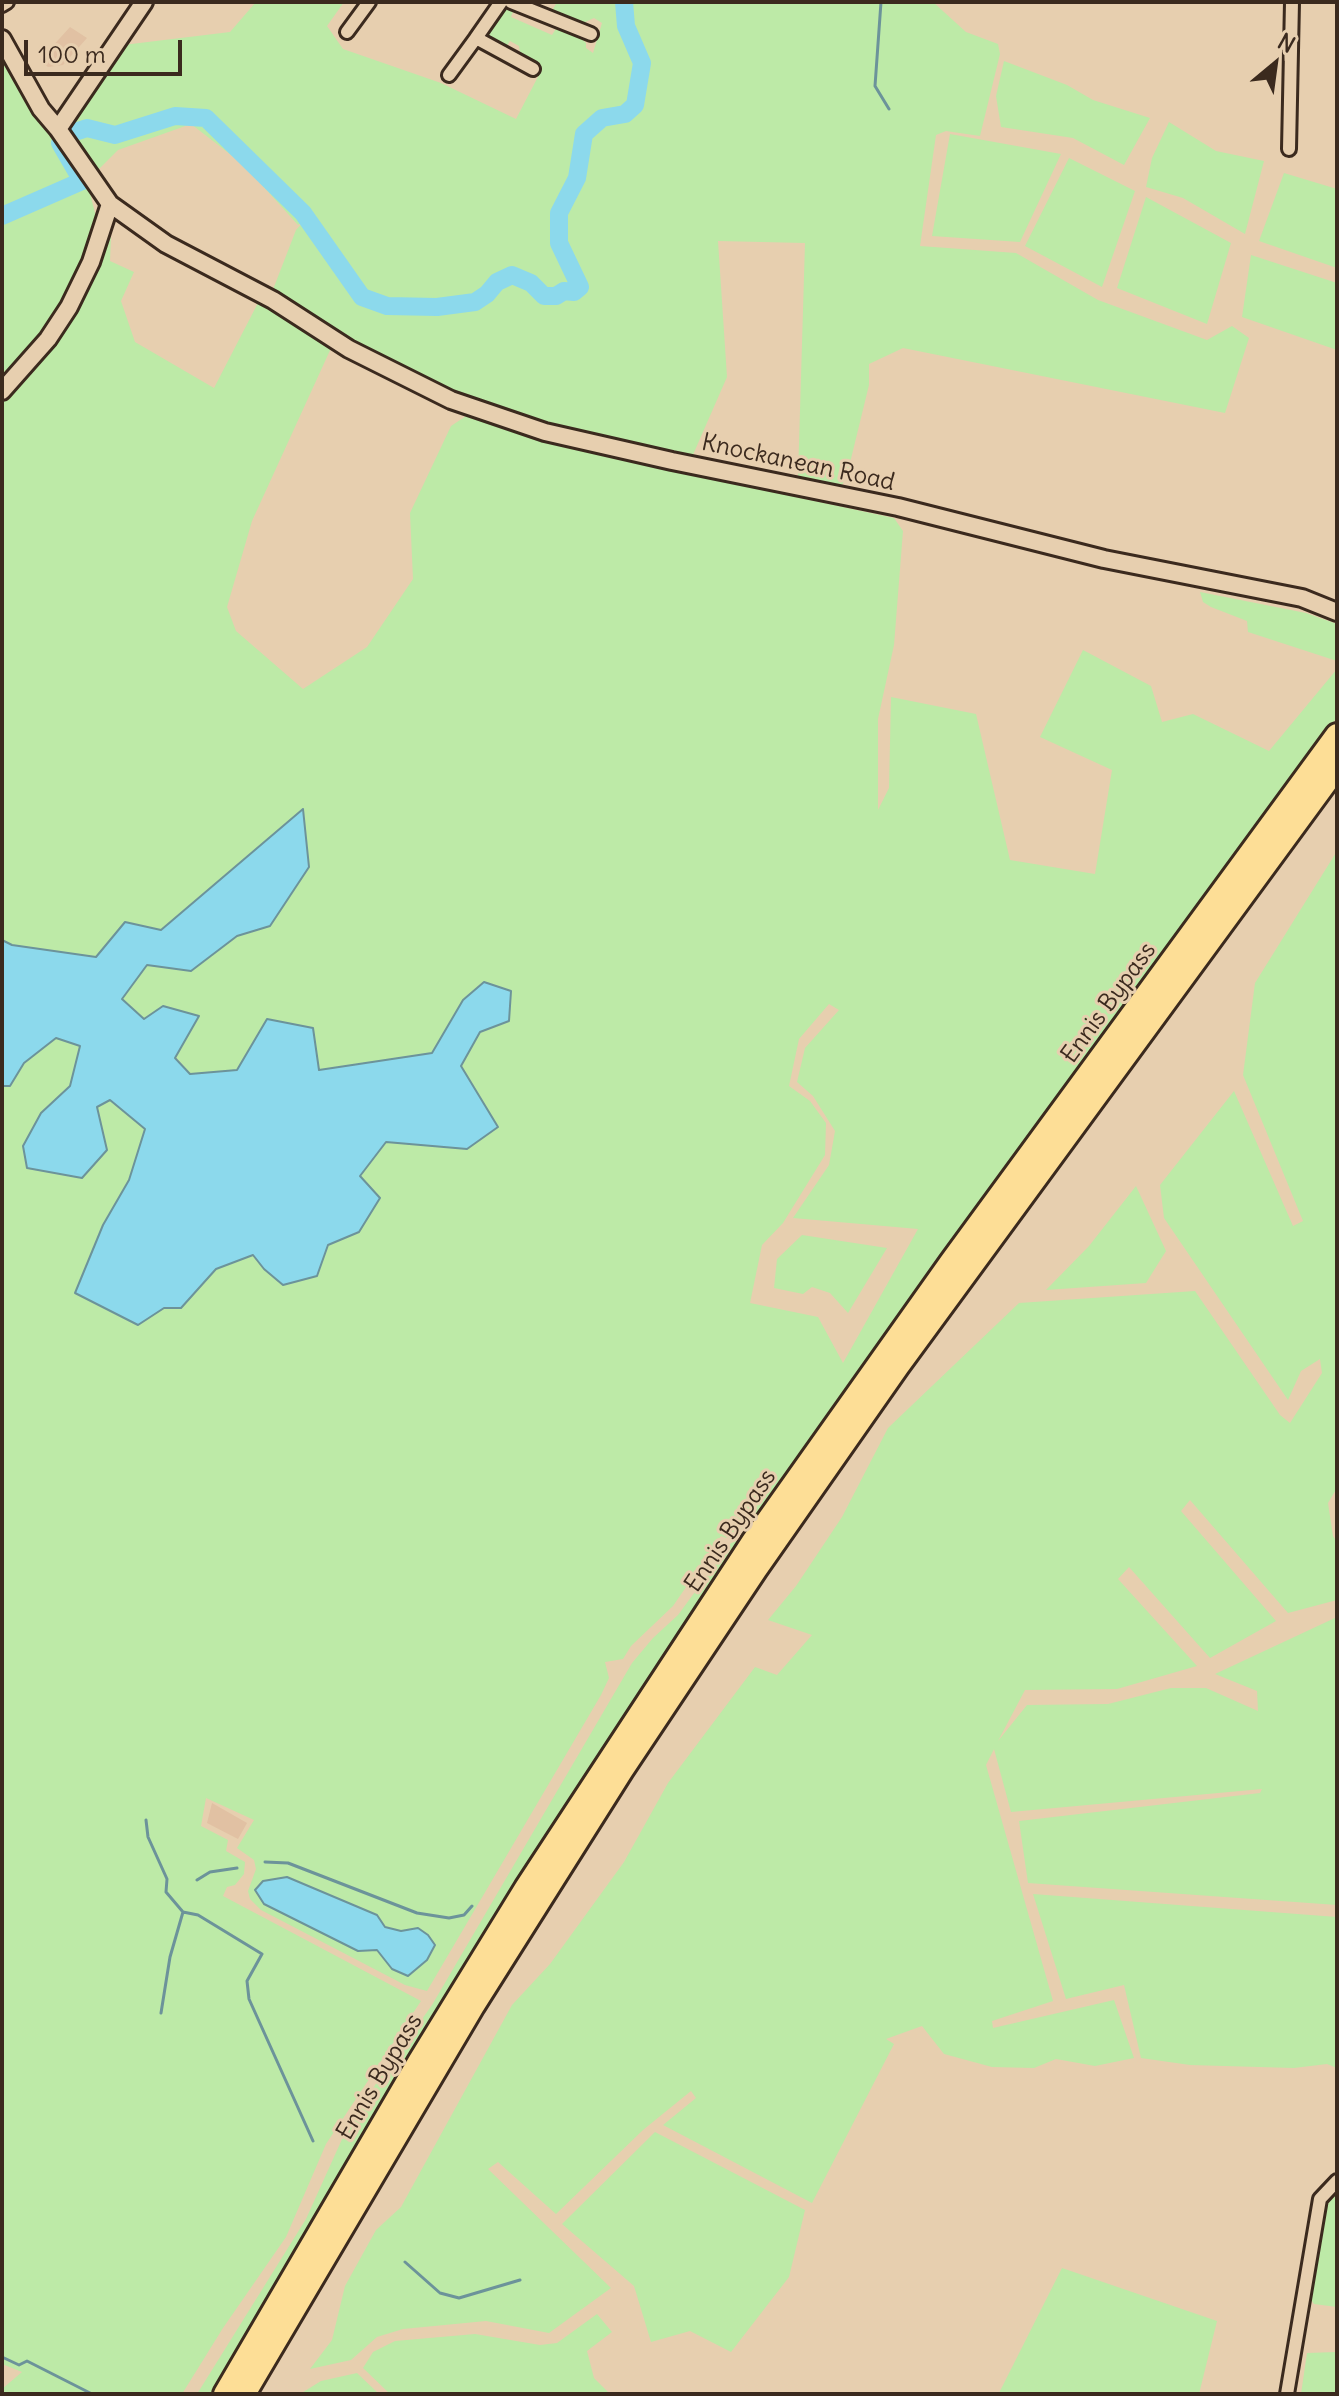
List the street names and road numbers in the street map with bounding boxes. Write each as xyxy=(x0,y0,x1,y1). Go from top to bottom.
street label: Knockanean Road xyxy=(699,428,897,498)
street label: Ennis Bypass xyxy=(1056,937,1162,1069)
street label: Ennis Bypass xyxy=(679,1464,783,1598)
street label: Ennis Bypass xyxy=(331,2009,429,2145)

